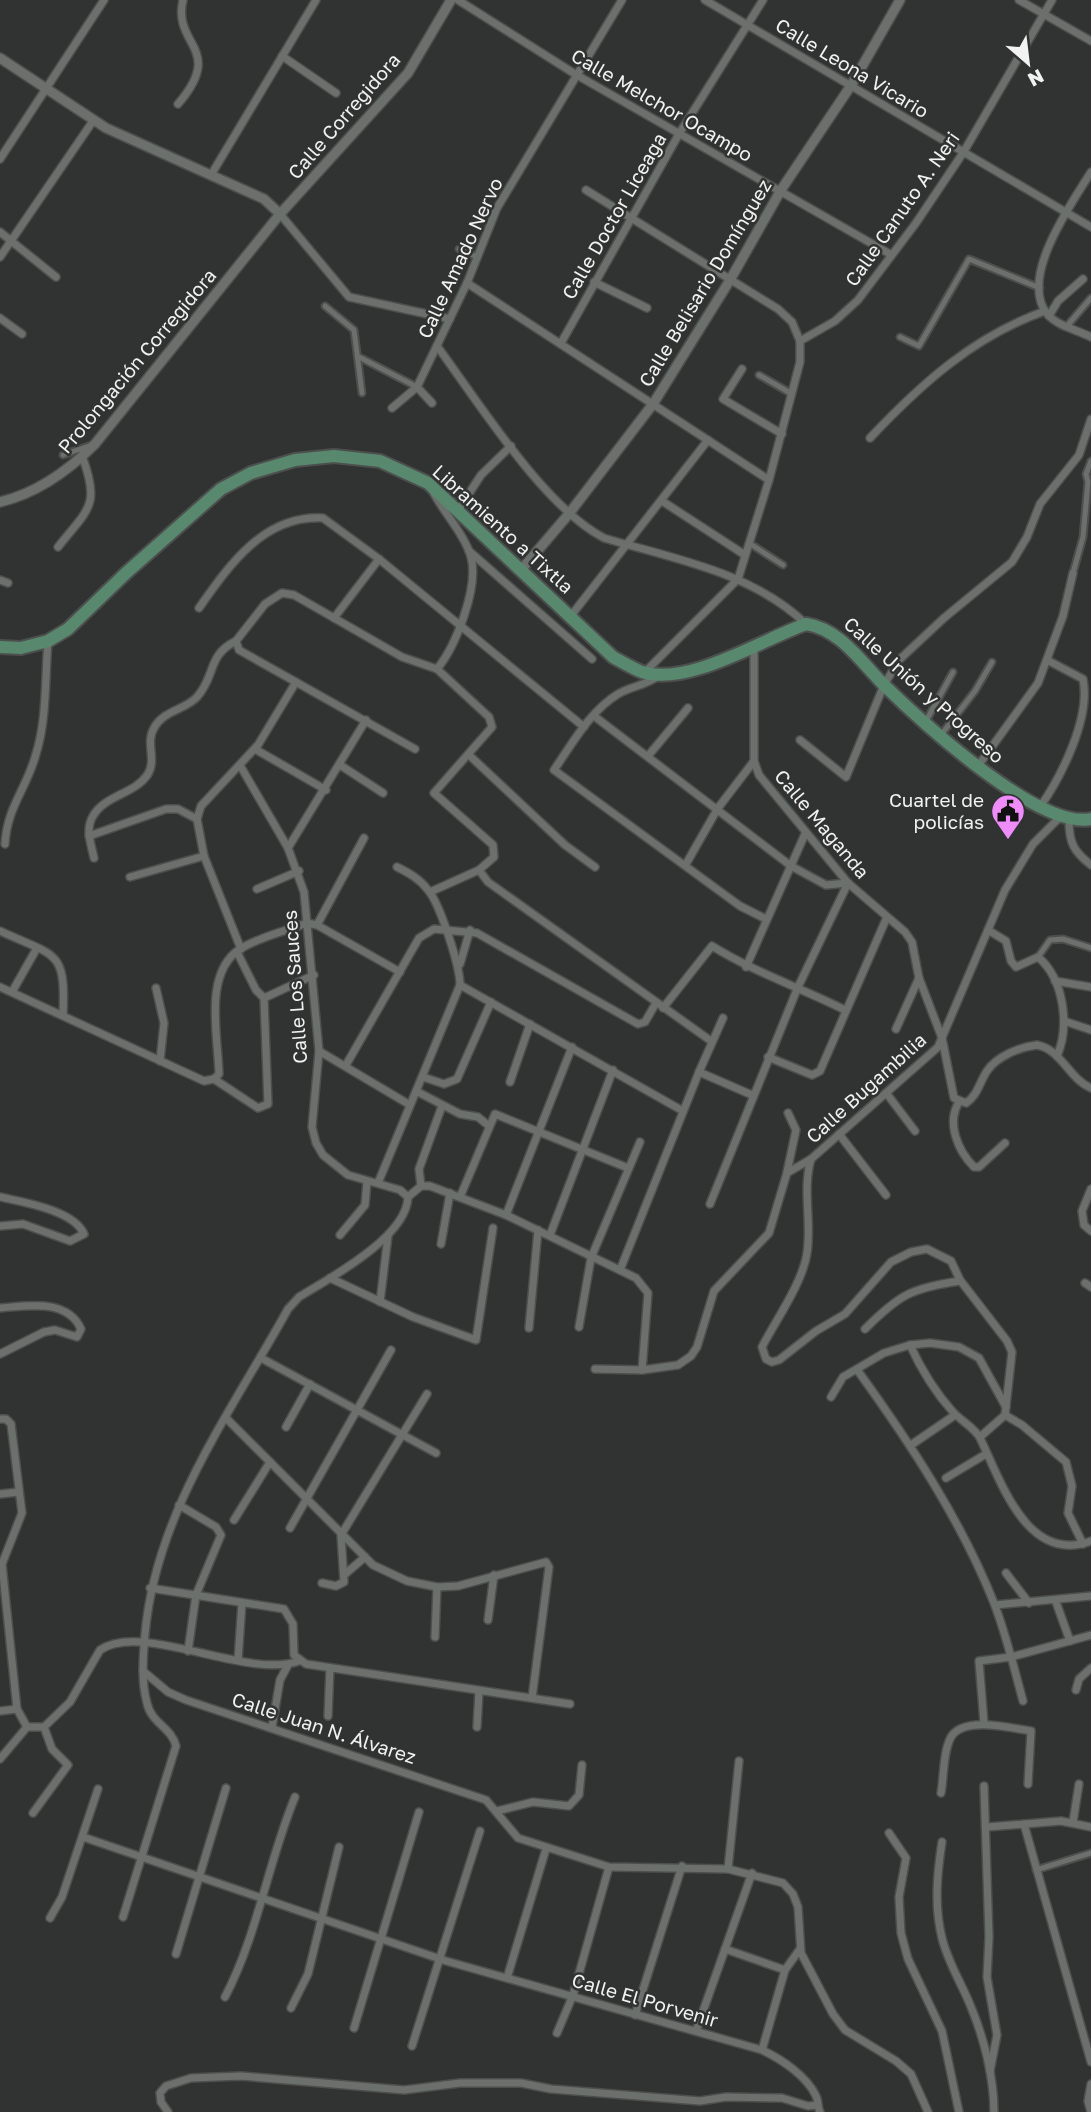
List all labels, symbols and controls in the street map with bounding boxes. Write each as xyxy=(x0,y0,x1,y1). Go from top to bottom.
street label: Calle Leona Vicario xyxy=(772,13,933,122)
north arrow xyxy=(993,28,1063,98)
street label: Calle Melchor Ocampo xyxy=(568,43,757,166)
street label: Calle Corregidora xyxy=(283,48,405,183)
text: N xyxy=(1024,65,1048,92)
street label: Calle Canuto A. Neri xyxy=(840,127,964,290)
street label: Calle Doctor Liceaga xyxy=(557,129,671,303)
street label: Calle Amado Nervo xyxy=(412,174,507,342)
street label: Calle Belisario Domínguez xyxy=(633,175,776,391)
street label: Prolongación Corregidora xyxy=(53,264,220,458)
street label: Libramiento a Tixtla xyxy=(428,459,578,598)
street label: Calle Unión y Progreso xyxy=(839,612,1009,768)
street label: Calle Maganda xyxy=(770,765,875,883)
place label: Cuartel de policías xyxy=(889,788,984,833)
public building icon: Cuartel de policías xyxy=(989,792,1027,841)
street label: Calle Los Sauces xyxy=(278,909,311,1065)
street label: Calle Bugambilia xyxy=(801,1028,930,1148)
street label: Calle Juan N. Álvarez xyxy=(229,1687,419,1768)
street label: Calle El Porvenir xyxy=(569,1968,721,2032)

